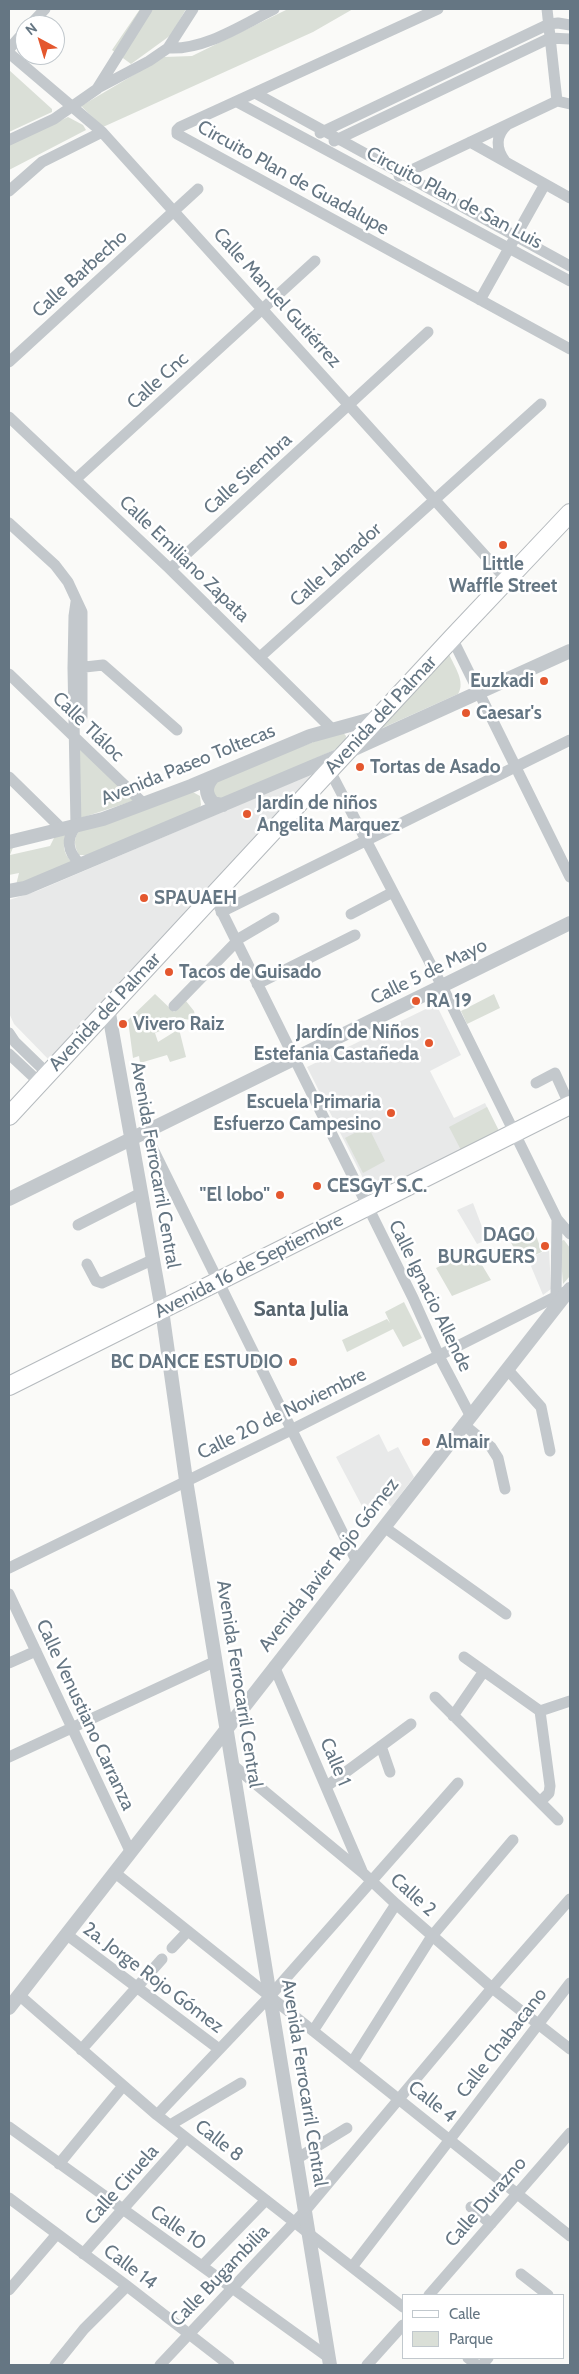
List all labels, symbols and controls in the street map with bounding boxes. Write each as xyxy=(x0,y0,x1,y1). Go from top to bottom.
north arrow xyxy=(15,15,65,65)
text: N xyxy=(22,19,41,39)
street label: Circuito Plan de Guadalupe xyxy=(193,116,393,240)
street label: Circuito Plan de San Luis xyxy=(362,142,546,254)
street label: Calle Manuel Gutiérrez xyxy=(208,223,346,373)
street label: Calle Barbecho xyxy=(28,225,132,323)
street label: Calle Cnc xyxy=(123,348,193,414)
street label: Calle Siembra xyxy=(199,429,297,519)
street label: Calle Emiliano Zapata xyxy=(114,491,254,627)
street label: Calle Labrador xyxy=(286,518,386,612)
marker: Little Waffle Street xyxy=(497,539,509,551)
place label: Little Waffle Street xyxy=(449,553,557,597)
street label: Avenida del Palmar xyxy=(320,651,442,779)
place label: Euzkadi xyxy=(470,670,534,692)
marker: Euzkadi xyxy=(538,675,550,687)
street label: Calle Tláloc xyxy=(47,687,129,767)
place label: Caesar's xyxy=(476,702,542,724)
marker: Caesar's xyxy=(460,707,472,719)
street label: Avenida Paseo Toltecas xyxy=(98,720,278,810)
place label: Tortas de Asado xyxy=(370,756,501,778)
marker: Tortas de Asado xyxy=(354,761,366,773)
place label: Jardín de niños Angelita Marquez xyxy=(257,792,400,836)
marker: Jardín de niños Angelita Marquez xyxy=(241,808,253,820)
place label: SPAUAEH xyxy=(154,887,237,909)
marker: SPAUAEH xyxy=(138,892,150,904)
street label: Calle 5 de Mayo xyxy=(367,934,491,1010)
street label: Avenida del Palmar xyxy=(44,948,166,1076)
place label: Tacos de Guisado xyxy=(179,961,321,983)
marker: Tacos de Guisado xyxy=(163,966,175,978)
place label: RA 19 xyxy=(426,990,472,1012)
marker: RA 19 xyxy=(410,995,422,1007)
place label: Vivero Raiz xyxy=(133,1013,224,1035)
marker: Vivero Raiz xyxy=(117,1018,129,1030)
place label: Jardín de Niños Estefania Castañeda xyxy=(254,1021,419,1065)
marker: Jardín de Niños Estefania Castañeda xyxy=(423,1037,435,1049)
street label: Avenida Ferrocarril Central xyxy=(126,1060,184,1270)
place label: Escuela Primaria Esfuerzo Campesino xyxy=(213,1091,381,1135)
marker: Escuela Primaria Esfuerzo Campesino xyxy=(385,1107,397,1119)
place label: CESGyT S.C. xyxy=(327,1175,427,1197)
marker: CESGyT S.C. xyxy=(311,1180,323,1192)
place label: "El lobo" xyxy=(199,1184,270,1206)
marker: "El lobo" xyxy=(274,1189,286,1201)
street label: Avenida 16 de Septiembre xyxy=(151,1209,347,1323)
street label: Calle Ignacio Allende xyxy=(383,1216,477,1376)
place label: DAGO BURGUERS xyxy=(438,1224,535,1268)
marker: DAGO BURGUERS xyxy=(539,1240,551,1252)
district label: Santa Julia xyxy=(254,1297,348,1323)
place label: BC DANCE ESTUDIO xyxy=(110,1351,283,1373)
marker: BC DANCE ESTUDIO xyxy=(287,1356,299,1368)
street label: Calle 20 de Noviembre xyxy=(194,1363,370,1465)
place label: Almair xyxy=(436,1431,490,1453)
marker: Almair xyxy=(420,1436,432,1448)
street label: Avenida Javier Rojo Gómez xyxy=(254,1474,404,1656)
street label: Avenida Ferrocarril Central xyxy=(211,1579,267,1789)
street label: Calle Venustiano Carranza xyxy=(31,1616,139,1814)
street label: Calle 1 xyxy=(315,1735,355,1789)
street label: Calle 2 xyxy=(385,1869,441,1921)
street label: 2a. Jorge Rojo Gómez xyxy=(78,1918,228,2038)
street label: Avenida Ferrocarril Central xyxy=(276,1978,332,2188)
street label: Calle Chabacano xyxy=(452,1983,552,2103)
street label: Calle 4 xyxy=(403,2076,461,2128)
street label: Calle 8 xyxy=(190,2115,248,2167)
street label: Calle Ciruela xyxy=(80,2140,164,2230)
street label: Calle Durazno xyxy=(441,2152,531,2252)
street label: Calle 10 xyxy=(146,2201,210,2255)
street label: Calle Bugambilia xyxy=(166,2220,274,2332)
street label: Calle 14 xyxy=(99,2240,161,2294)
legend xyxy=(402,2294,564,2359)
text: Calle xyxy=(449,2305,480,2323)
text: Parque xyxy=(449,2330,493,2348)

